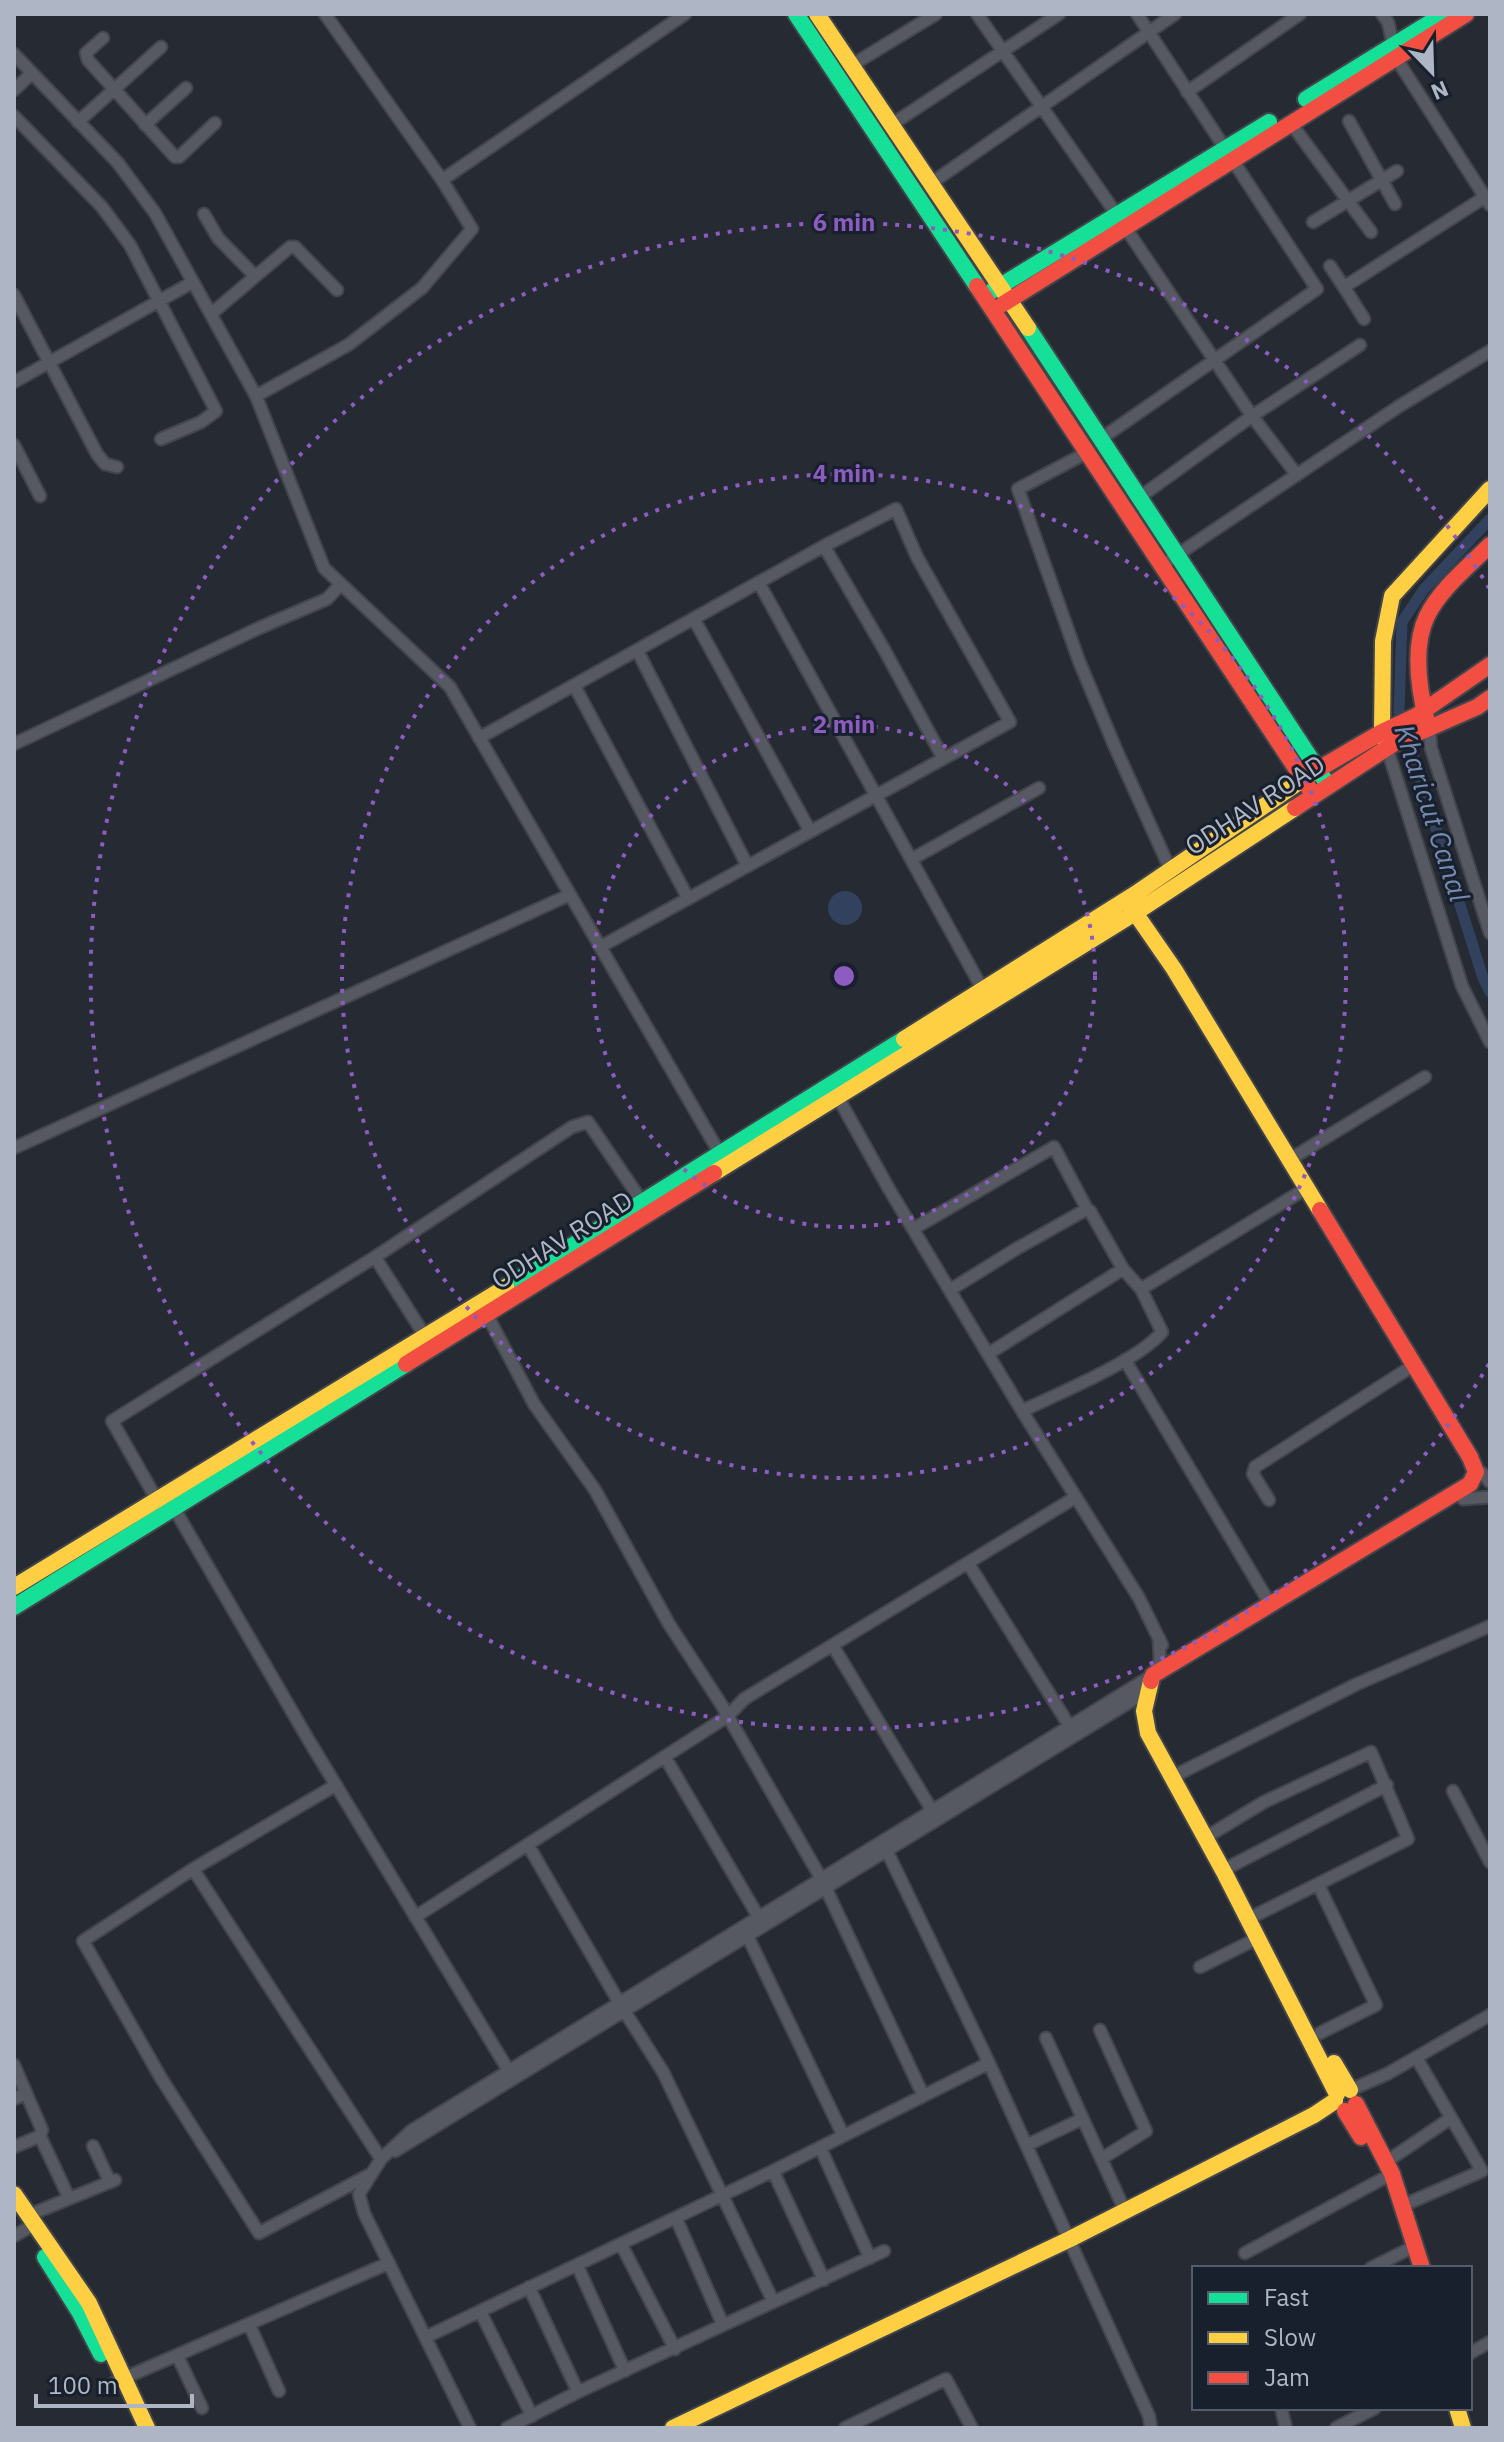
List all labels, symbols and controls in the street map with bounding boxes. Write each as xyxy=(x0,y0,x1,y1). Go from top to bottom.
north arrow xyxy=(1392,32,1472,112)
text: N xyxy=(1427,74,1453,107)
text: 6 min xyxy=(813,206,875,238)
text: 4 min xyxy=(813,457,875,489)
text: 2 min xyxy=(813,708,875,740)
water label: Kharicut Canal xyxy=(1386,719,1479,907)
street label: ODHAV ROAD xyxy=(1178,746,1331,862)
centre of rings xyxy=(830,962,858,990)
street label: ODHAV ROAD xyxy=(484,1182,638,1296)
legend xyxy=(1192,2266,1472,2410)
text: Fast xyxy=(1264,2281,1309,2313)
text: Slow xyxy=(1264,2321,1316,2353)
scale bar xyxy=(36,2358,192,2408)
text: Jam xyxy=(1264,2361,1310,2393)
text: 100 m xyxy=(48,2369,118,2401)

